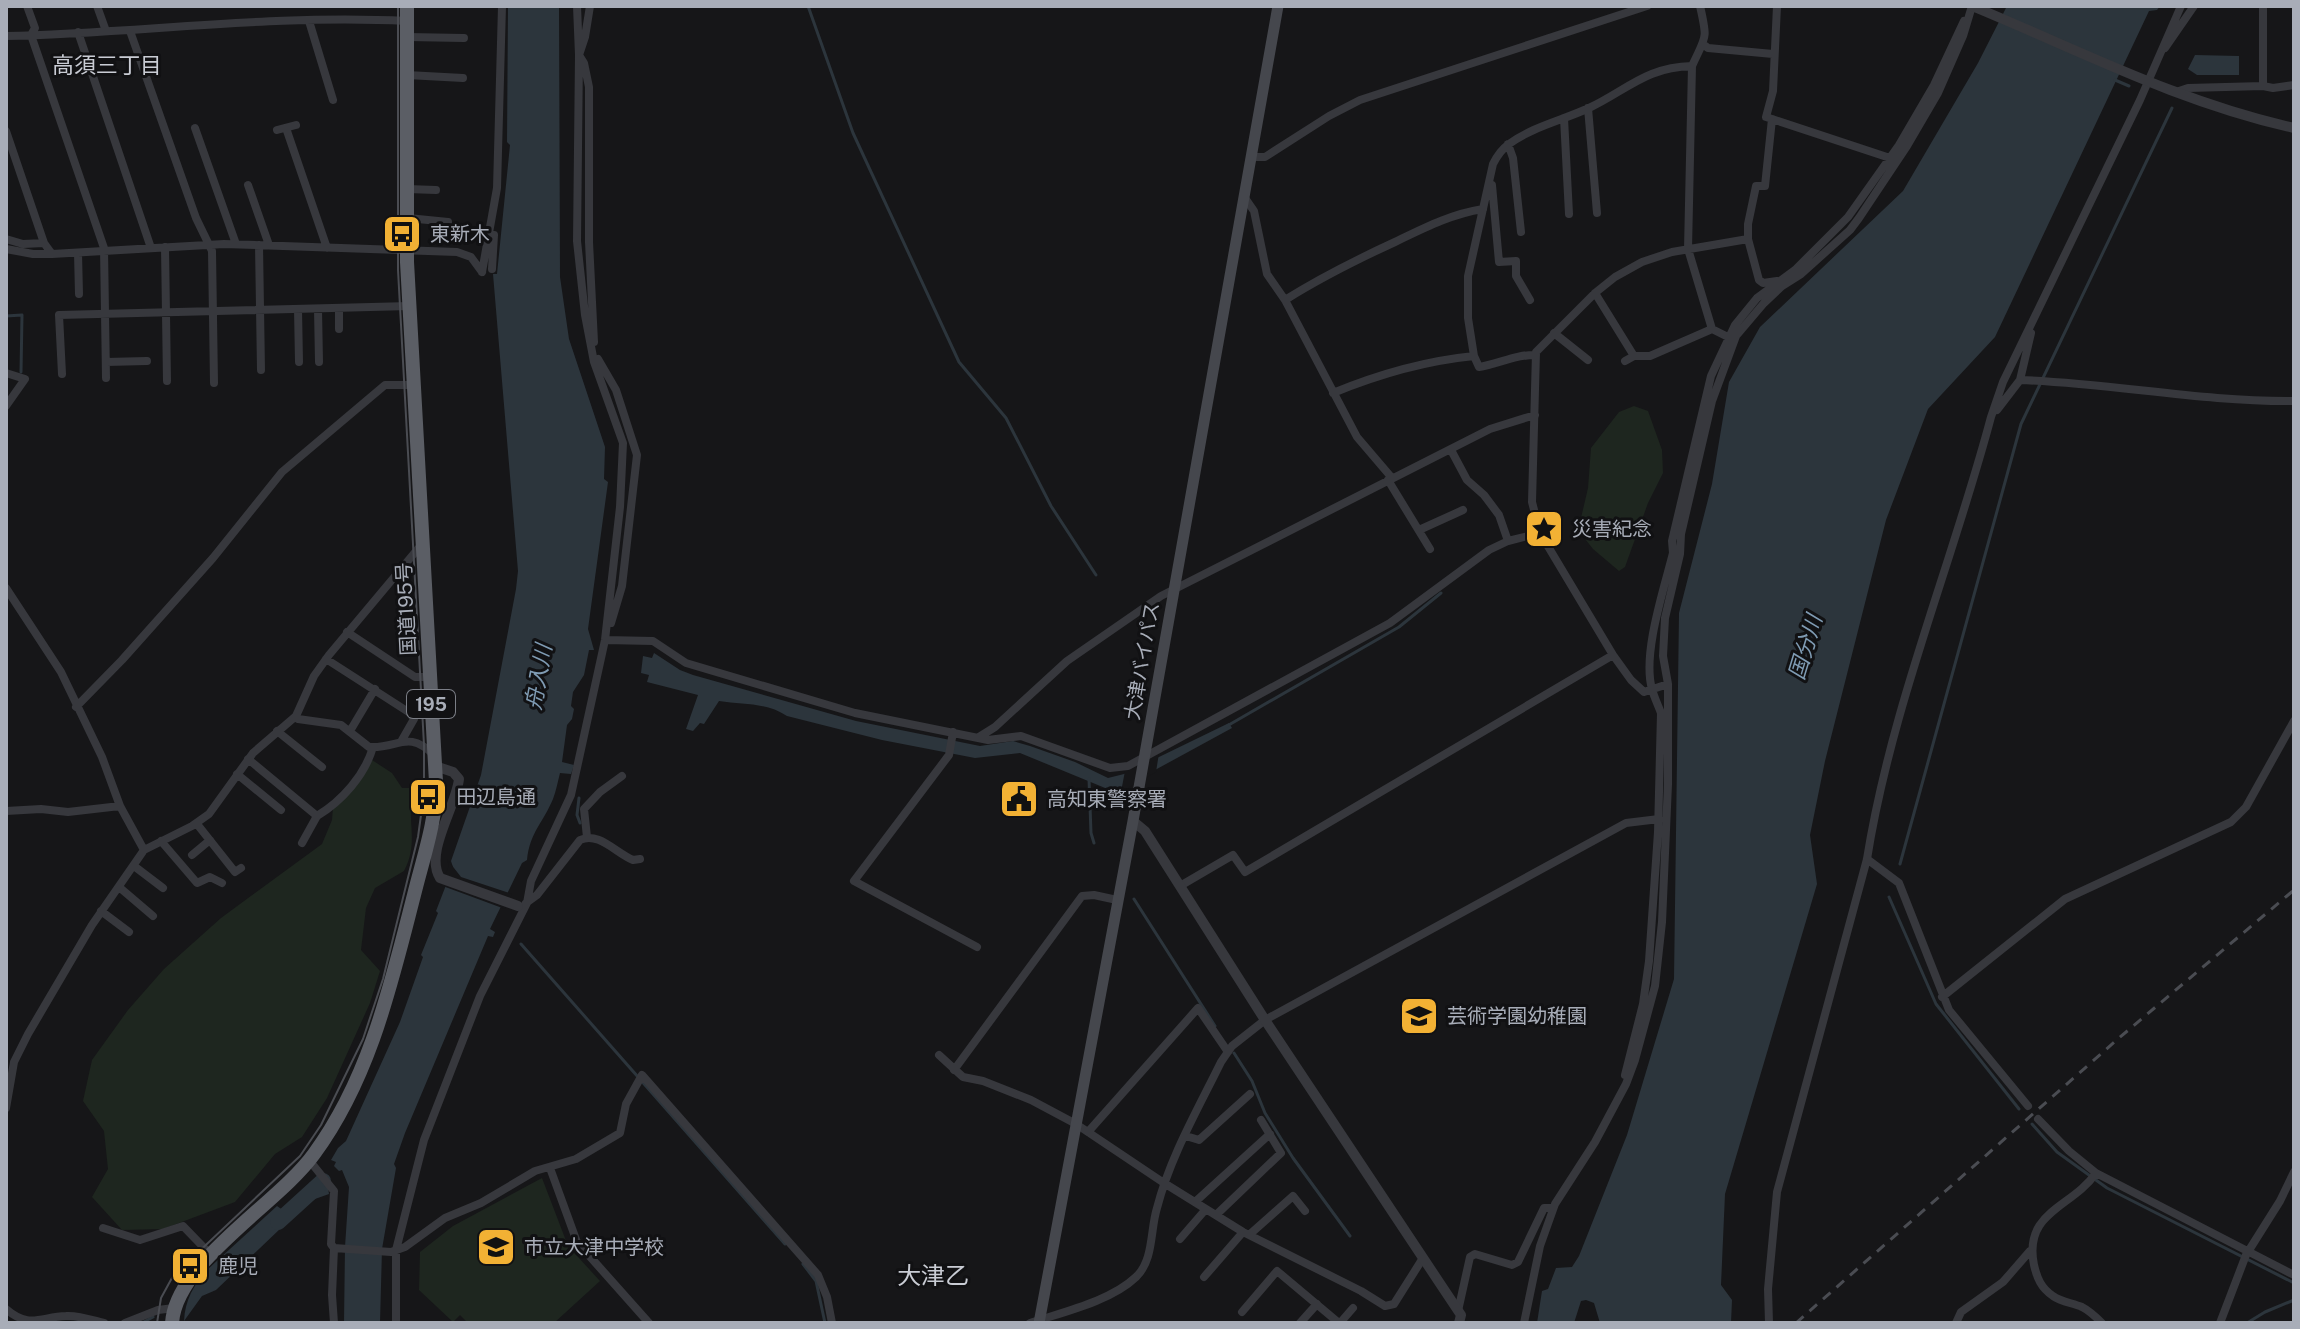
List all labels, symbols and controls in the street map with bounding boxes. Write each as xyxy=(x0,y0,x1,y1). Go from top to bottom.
district label: 高須三丁目 xyxy=(52,52,162,78)
bus stop icon: 東新木 xyxy=(381,213,423,255)
place label: 東新木 xyxy=(430,222,490,246)
place icon: 災害紀念 xyxy=(1523,508,1565,550)
place label: 災害紀念 xyxy=(1572,517,1652,541)
street label: 国道195号 xyxy=(392,562,420,656)
street label: 大津バイパス xyxy=(1120,600,1164,722)
water label: 国分川 xyxy=(1783,610,1828,682)
water label: 舟入川 xyxy=(519,640,557,712)
road number: 195 xyxy=(407,690,455,718)
bus stop icon: 田辺島通 xyxy=(407,776,449,818)
public building icon: 高知東警察署 xyxy=(998,778,1040,820)
place label: 田辺島通 xyxy=(456,785,536,809)
place label: 高知東警察署 xyxy=(1047,787,1167,811)
school or university icon: 芸術学園幼稚園 xyxy=(1398,995,1440,1037)
place label: 芸術学園幼稚園 xyxy=(1447,1004,1587,1028)
school or university icon: 市立大津中学校 xyxy=(475,1226,517,1268)
place label: 市立大津中学校 xyxy=(524,1235,664,1259)
bus stop icon: 鹿児 xyxy=(169,1245,211,1287)
place label: 鹿児 xyxy=(218,1254,258,1278)
district label: 大津乙 xyxy=(897,1261,969,1289)

